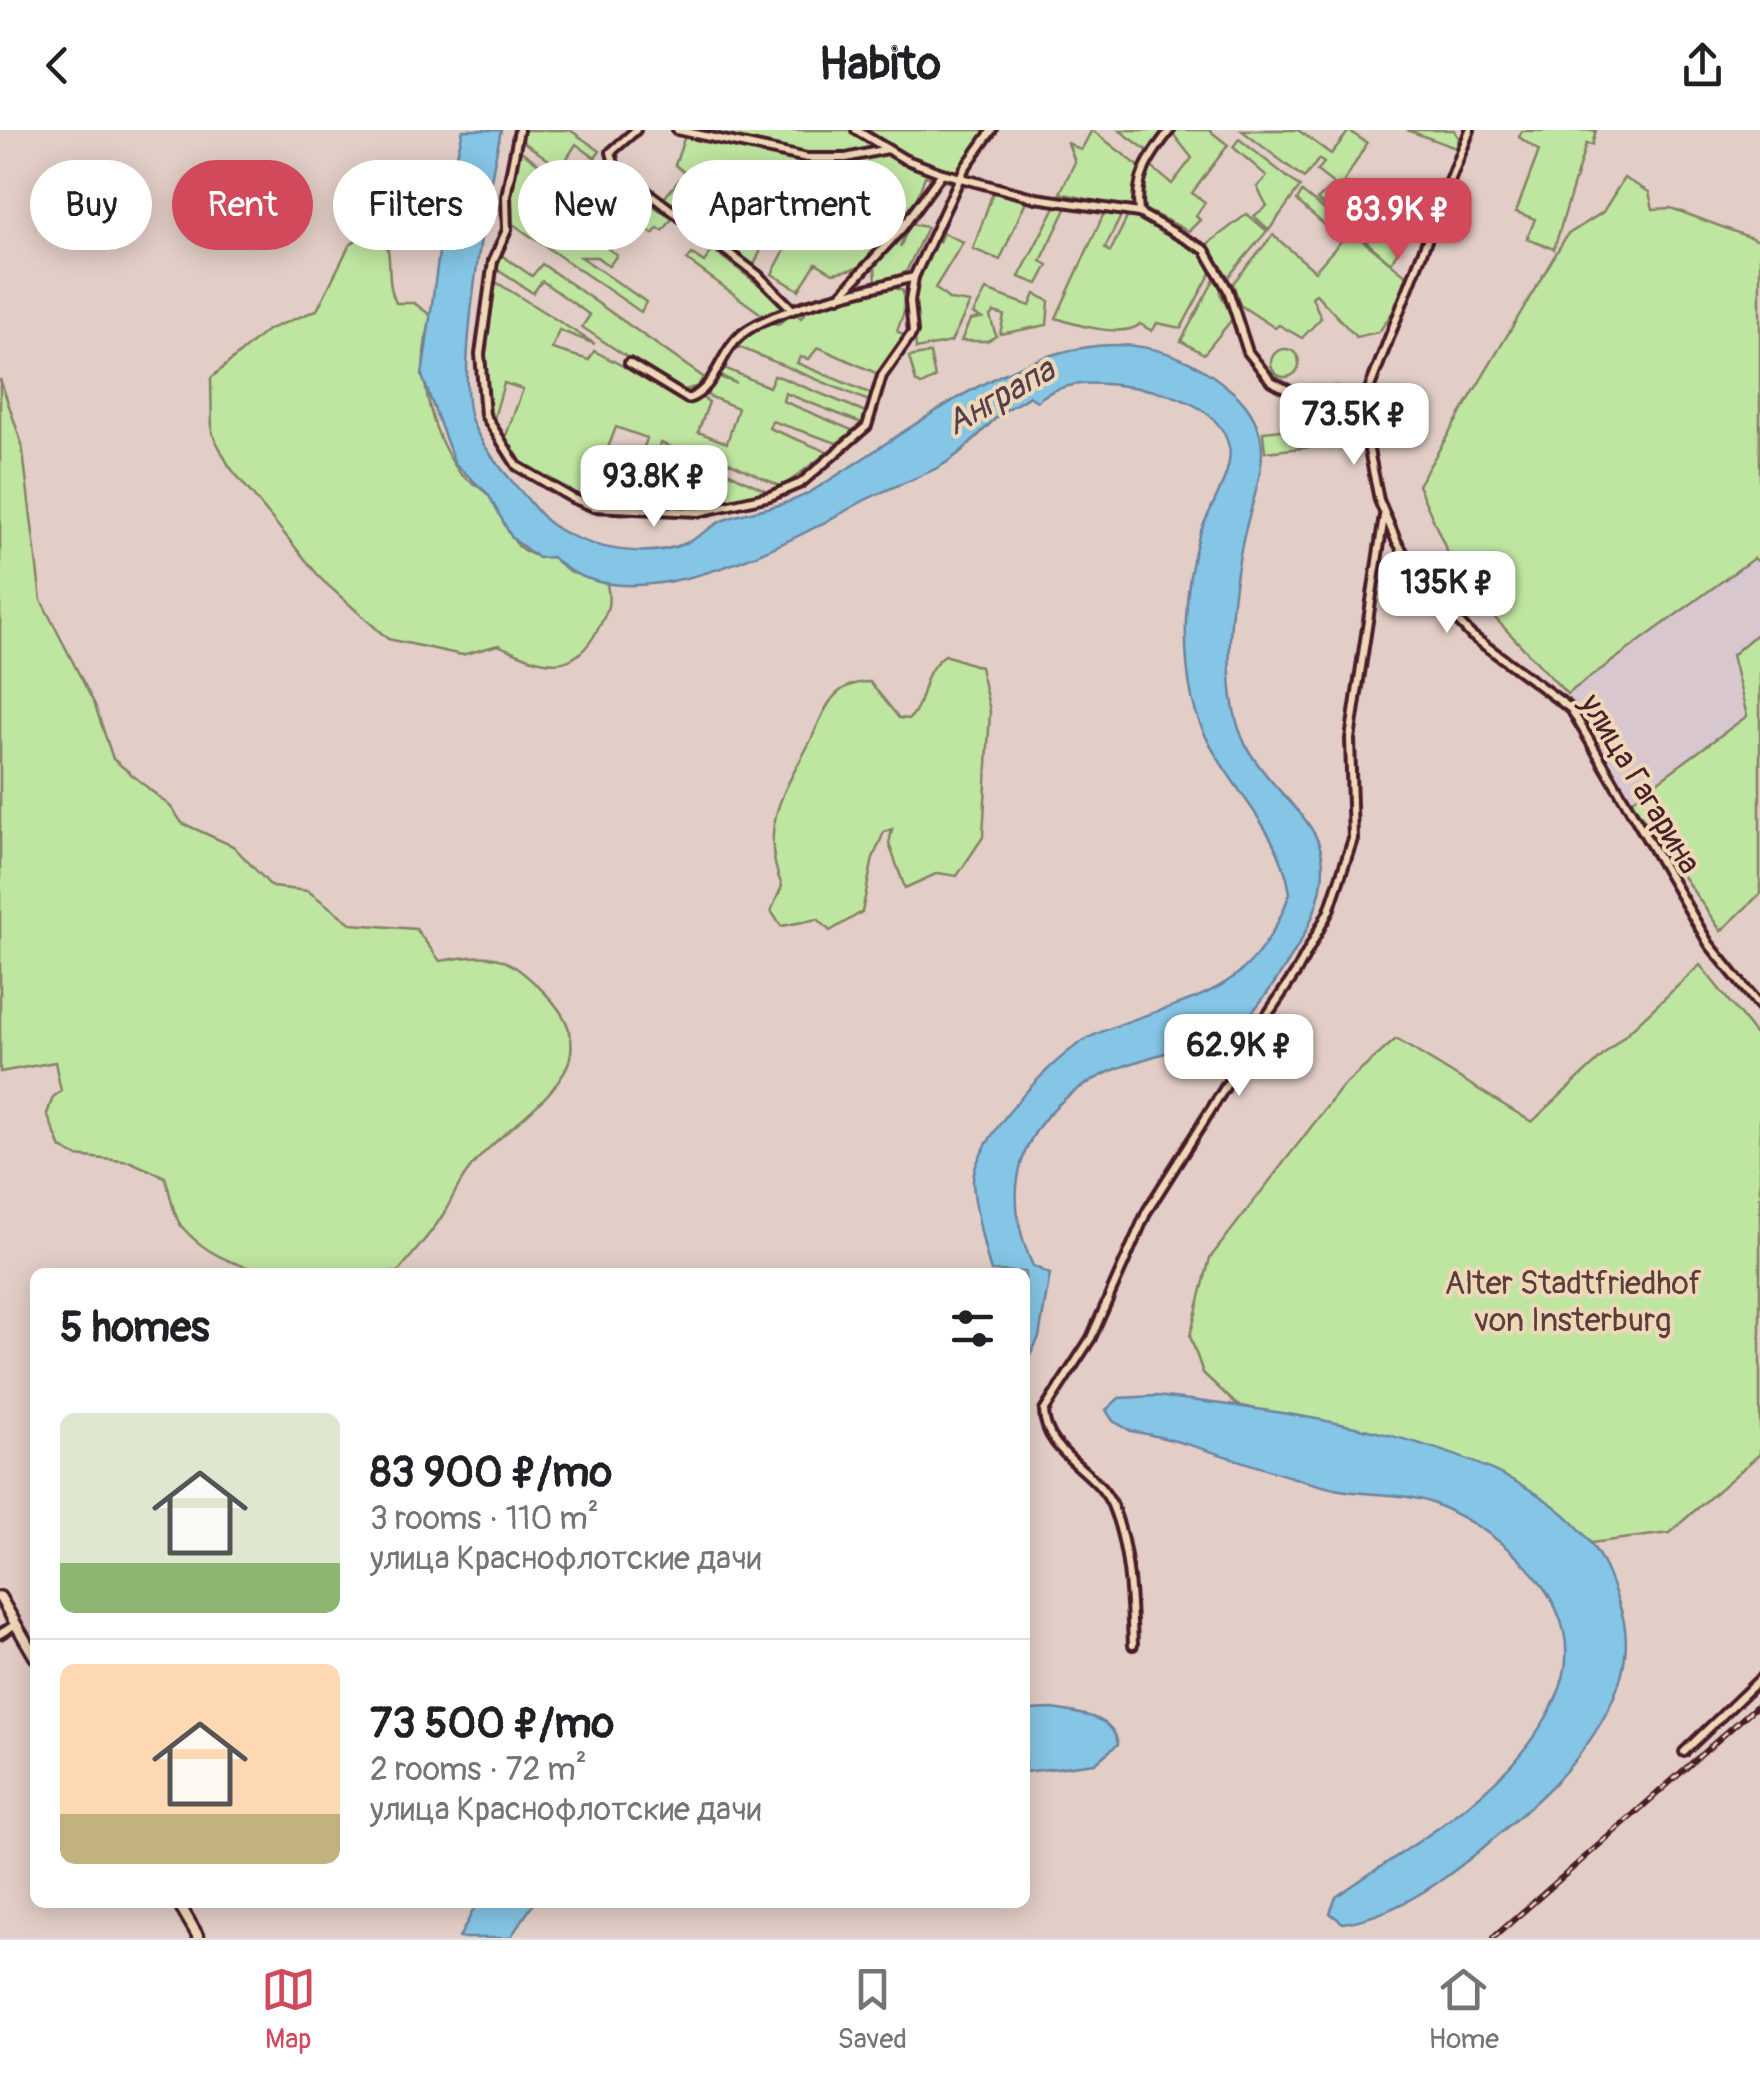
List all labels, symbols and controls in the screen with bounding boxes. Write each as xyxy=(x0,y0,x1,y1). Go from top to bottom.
text: Habito xyxy=(819,37,941,93)
icon: back xyxy=(30,38,85,93)
icon: share xyxy=(1675,38,1730,93)
chip: Buy xyxy=(30,160,152,250)
chip: Rent xyxy=(172,160,313,250)
chip: Filters xyxy=(333,160,498,250)
chip: New xyxy=(518,160,652,250)
chip: Apartment xyxy=(672,160,906,250)
pin: 83.9K ₽ xyxy=(1306,178,1490,263)
text: 83.9K ₽ xyxy=(1347,190,1449,230)
water label: Анграпа xyxy=(937,347,1064,446)
pin: 73.5K ₽ xyxy=(1262,383,1446,468)
text: 73.5K ₽ xyxy=(1302,395,1406,435)
pin: 93.8K ₽ xyxy=(562,445,746,530)
text: 93.8K ₽ xyxy=(603,457,705,497)
pin: 135K ₽ xyxy=(1366,551,1528,636)
text: 135K ₽ xyxy=(1400,563,1494,603)
street label: улица Гагарина xyxy=(1570,686,1709,881)
pin: 62.9K ₽ xyxy=(1147,1014,1331,1099)
text: 62.9K ₽ xyxy=(1186,1026,1292,1066)
park label: Alter Stadtfriedhof von Insterburg xyxy=(1444,1264,1702,1341)
icon: filters xyxy=(945,1301,1000,1356)
text: 5 homes xyxy=(60,1302,210,1354)
text: 83 900 ₽/mo xyxy=(370,1447,612,1499)
icon: home xyxy=(140,1453,260,1573)
text: 3 rooms · 110 m² xyxy=(370,1499,599,1539)
text: улица Краснофлотские дачи xyxy=(370,1539,761,1579)
text: 73 500 ₽/mo xyxy=(370,1698,614,1750)
icon: home xyxy=(140,1704,260,1824)
text: 2 rooms · 72 m² xyxy=(370,1750,587,1790)
text: улица Краснофлотские дачи xyxy=(370,1790,761,1830)
tab: Map xyxy=(261,1962,316,2057)
tab: Saved xyxy=(837,1962,907,2057)
tab: Home xyxy=(1429,1962,1499,2057)

